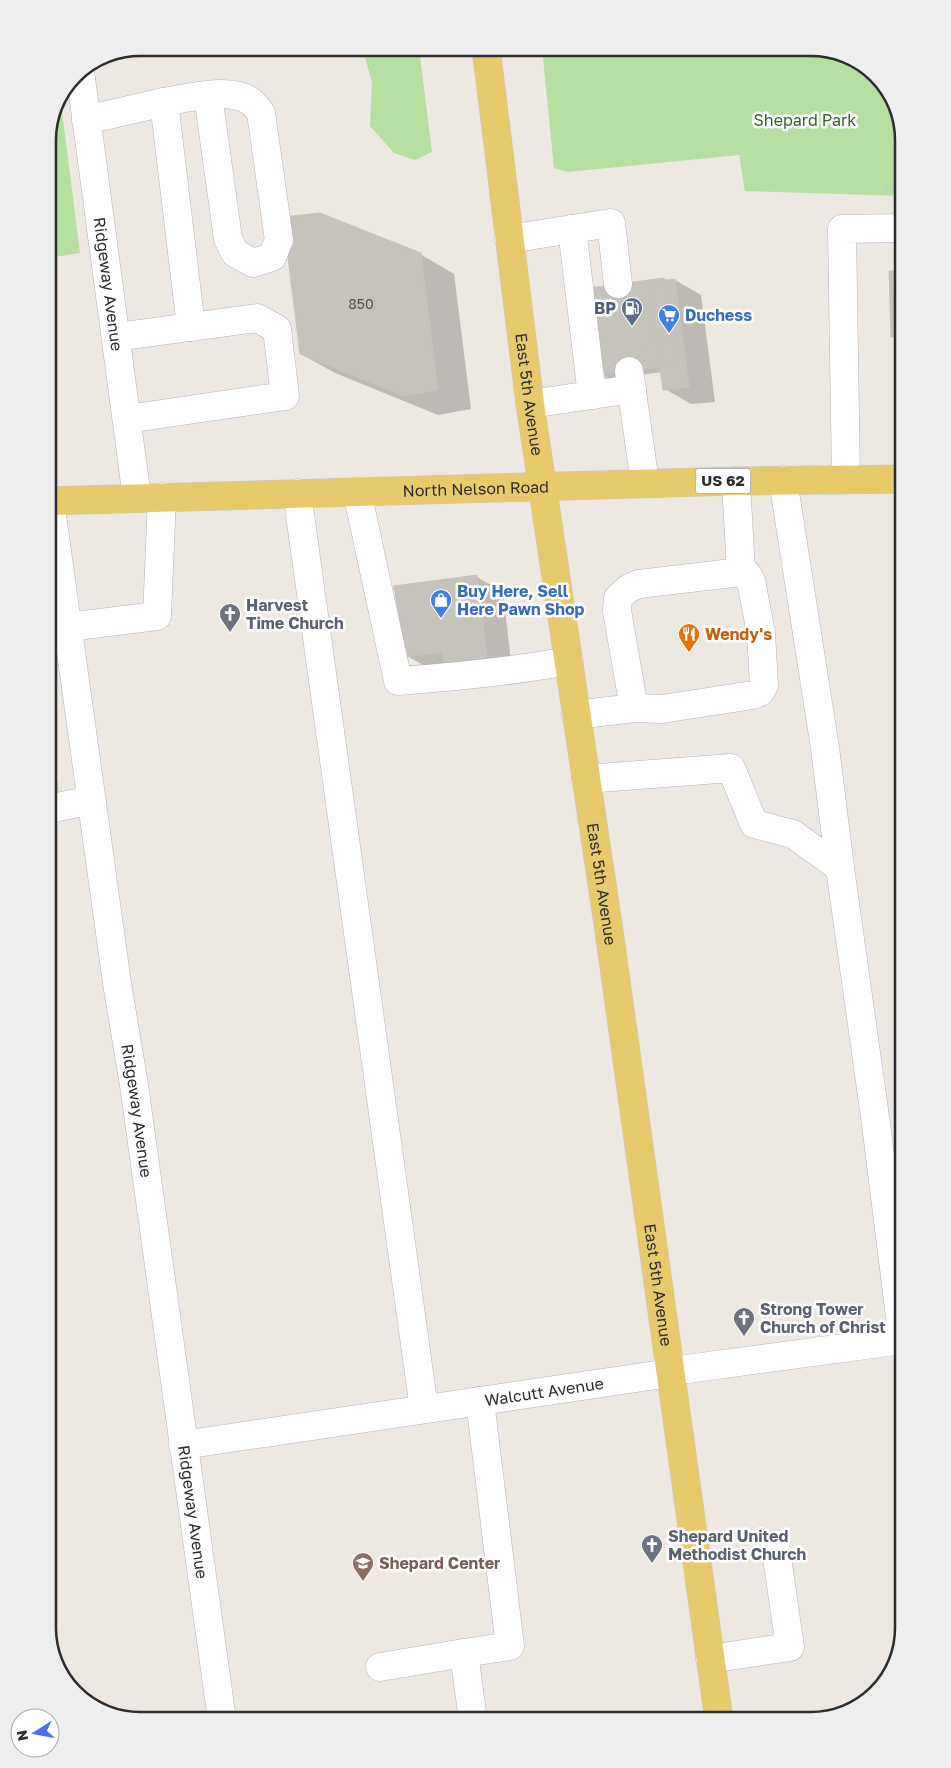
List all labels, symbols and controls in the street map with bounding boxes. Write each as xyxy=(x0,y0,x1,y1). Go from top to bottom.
park label: Shepard Park xyxy=(754,110,856,130)
street label: Ridgeway Avenue xyxy=(90,216,127,352)
house number: 850 xyxy=(348,295,374,312)
fuel station icon: BP xyxy=(620,296,644,327)
place label: BP xyxy=(594,298,616,318)
supermarket icon: Duchess xyxy=(657,303,681,334)
place label: Duchess xyxy=(685,305,752,325)
street label: East 5th Avenue xyxy=(511,332,548,457)
road number: US 62 xyxy=(696,468,750,494)
street label: North Nelson Road xyxy=(402,476,549,501)
place label: Buy Here, Sell Here Pawn Shop xyxy=(457,581,585,619)
shop icon: Buy Here, Sell Here Pawn Shop xyxy=(429,588,453,619)
place label: Harvest Time Church xyxy=(246,595,344,633)
church icon: Harvest Time Church xyxy=(218,602,242,633)
restaurant icon: Wendy's xyxy=(677,622,701,653)
place label: Wendy's xyxy=(705,624,772,644)
street label: East 5th Avenue xyxy=(583,821,621,946)
street label: Ridgeway Avenue xyxy=(117,1042,157,1179)
street label: East 5th Avenue xyxy=(640,1222,677,1348)
place label: Strong Tower Church of Christ xyxy=(760,1299,886,1337)
church icon: Strong Tower Church of Christ xyxy=(732,1306,756,1337)
street label: Walcutt Avenue xyxy=(483,1373,605,1410)
street label: Ridgeway Avenue xyxy=(174,1444,212,1580)
place label: Shepard United Methodist Church xyxy=(668,1526,806,1564)
church icon: Shepard United Methodist Church xyxy=(640,1533,664,1564)
school or university icon: Shepard Center xyxy=(351,1551,375,1582)
place label: Shepard Center xyxy=(379,1553,500,1573)
north arrow xyxy=(10,1708,60,1758)
text: N xyxy=(12,1729,31,1742)

